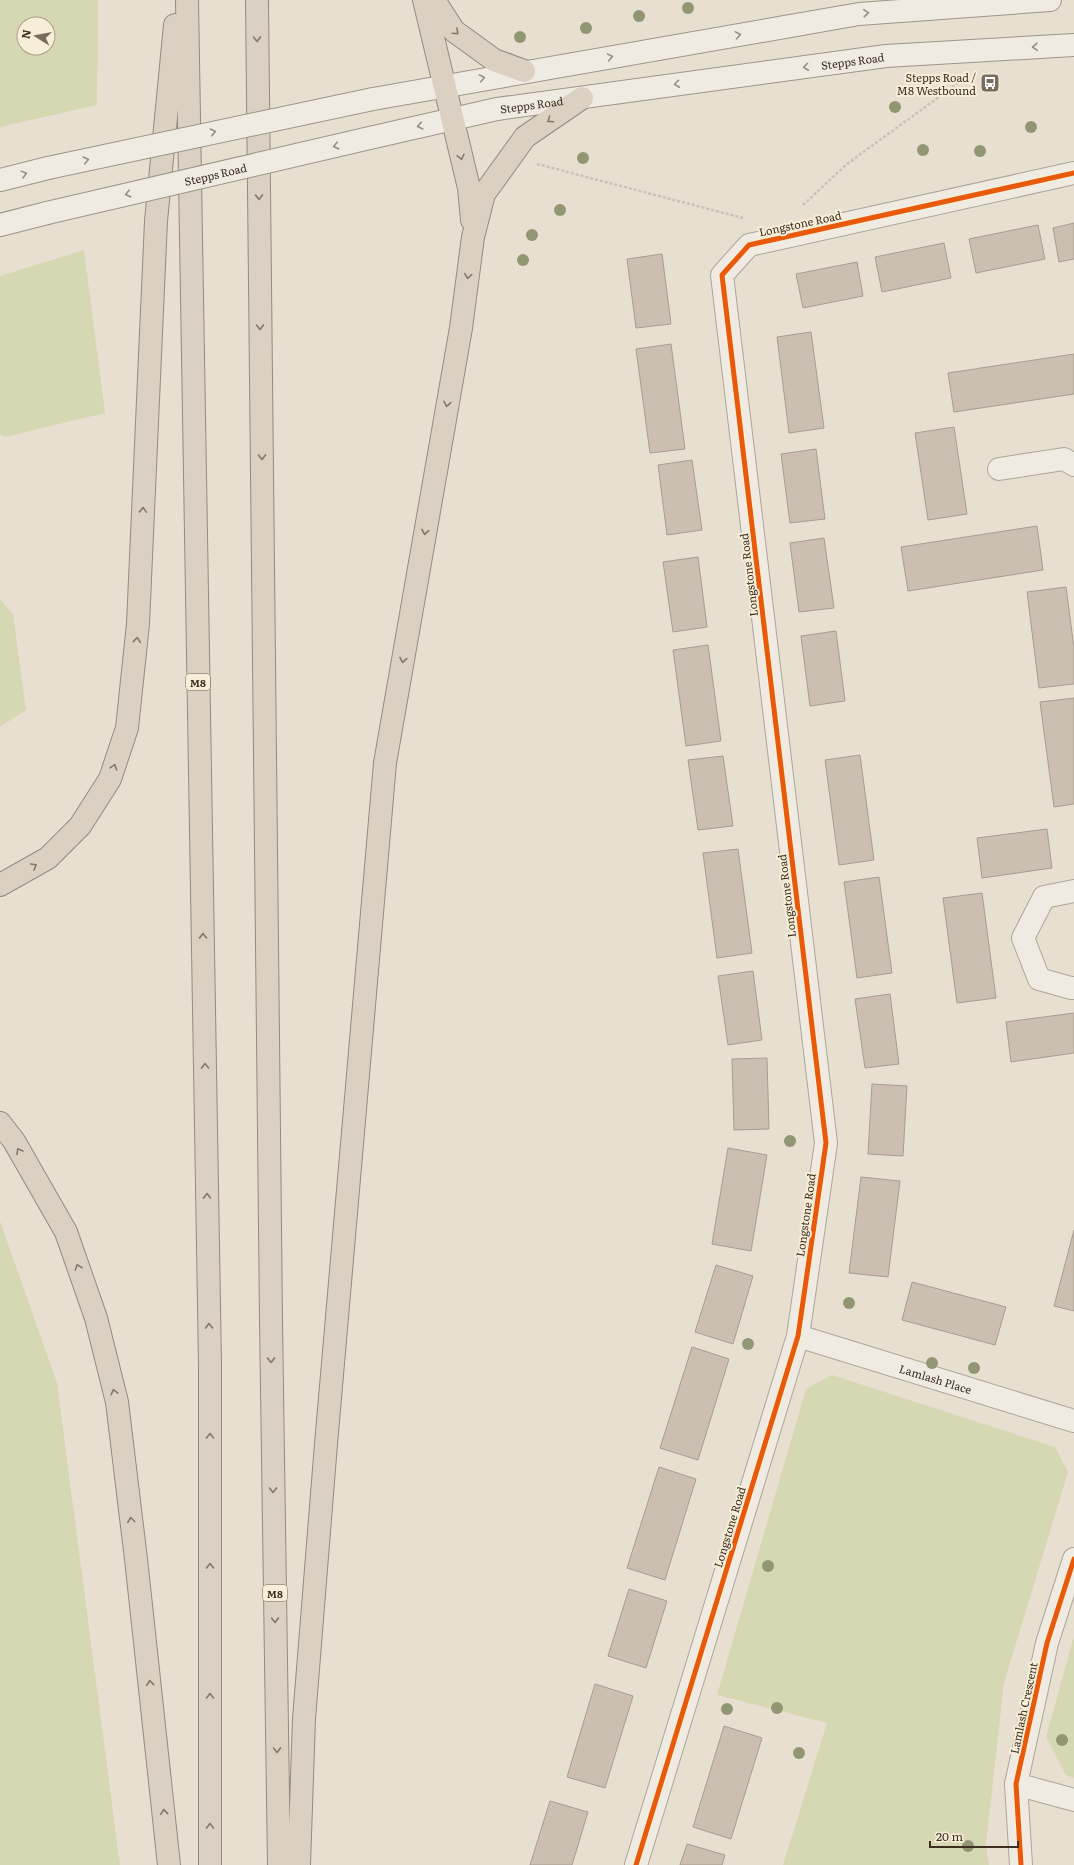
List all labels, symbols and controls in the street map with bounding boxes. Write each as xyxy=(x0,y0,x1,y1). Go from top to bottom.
one-way arrow xyxy=(863,9,869,18)
north arrow xyxy=(16,16,56,56)
one-way arrow xyxy=(451,27,459,34)
text: N xyxy=(16,28,34,40)
one-way arrow xyxy=(735,31,741,39)
one-way arrow xyxy=(253,36,262,42)
one-way arrow xyxy=(1032,43,1038,52)
street label: Stepps Road xyxy=(820,48,885,73)
one-way arrow xyxy=(607,53,613,61)
one-way arrow xyxy=(803,62,809,71)
place label: Stepps Road / M8 Westbound xyxy=(897,69,976,98)
bus stop icon: Stepps Road / M8 Westbound xyxy=(979,72,1001,94)
one-way arrow xyxy=(479,75,485,83)
one-way arrow xyxy=(674,79,680,88)
street label: Stepps Road xyxy=(499,92,564,117)
one-way arrow xyxy=(547,115,554,123)
one-way arrow xyxy=(417,122,423,130)
one-way arrow xyxy=(210,129,216,137)
one-way arrow xyxy=(333,141,340,150)
one-way arrow xyxy=(457,154,465,160)
one-way arrow xyxy=(83,156,89,164)
street label: Stepps Road xyxy=(183,159,249,189)
one-way arrow xyxy=(20,170,27,179)
one-way arrow xyxy=(124,189,131,198)
one-way arrow xyxy=(255,194,263,200)
street label: Longstone Road xyxy=(757,206,843,240)
one-way arrow xyxy=(464,273,473,279)
one-way arrow xyxy=(256,324,264,330)
one-way arrow xyxy=(444,401,452,407)
one-way arrow xyxy=(258,454,266,460)
one-way arrow xyxy=(139,507,148,513)
one-way arrow xyxy=(422,529,430,535)
street label: Longstone Road xyxy=(735,532,761,618)
one-way arrow xyxy=(132,637,141,643)
one-way arrow xyxy=(399,657,408,663)
road number: M8 xyxy=(186,674,210,690)
one-way arrow xyxy=(110,764,118,771)
street label: Longstone Road xyxy=(773,853,799,939)
one-way arrow xyxy=(30,864,37,871)
one-way arrow xyxy=(198,933,207,939)
one-way arrow xyxy=(201,1063,209,1069)
one-way arrow xyxy=(17,1148,24,1155)
street label: Longstone Road xyxy=(791,1172,819,1258)
one-way arrow xyxy=(203,1193,211,1199)
one-way arrow xyxy=(74,1263,83,1270)
one-way arrow xyxy=(205,1323,213,1329)
one-way arrow xyxy=(267,1357,275,1363)
street label: Lamlash Place xyxy=(897,1360,974,1397)
one-way arrow xyxy=(110,1388,119,1395)
one-way arrow xyxy=(206,1433,214,1439)
street label: Longstone Road xyxy=(709,1484,749,1569)
one-way arrow xyxy=(269,1487,277,1493)
one-way arrow xyxy=(127,1517,136,1523)
one-way arrow xyxy=(206,1563,214,1569)
road number: M8 xyxy=(263,1585,287,1601)
one-way arrow xyxy=(271,1617,279,1623)
street label: Lamlash Crescent xyxy=(1005,1660,1041,1755)
one-way arrow xyxy=(145,1680,154,1686)
one-way arrow xyxy=(206,1693,214,1699)
one-way arrow xyxy=(273,1747,281,1753)
one-way arrow xyxy=(159,1809,168,1815)
one-way arrow xyxy=(206,1823,214,1829)
scale bar xyxy=(930,1823,1018,1849)
text: 20 m xyxy=(936,1827,963,1845)

